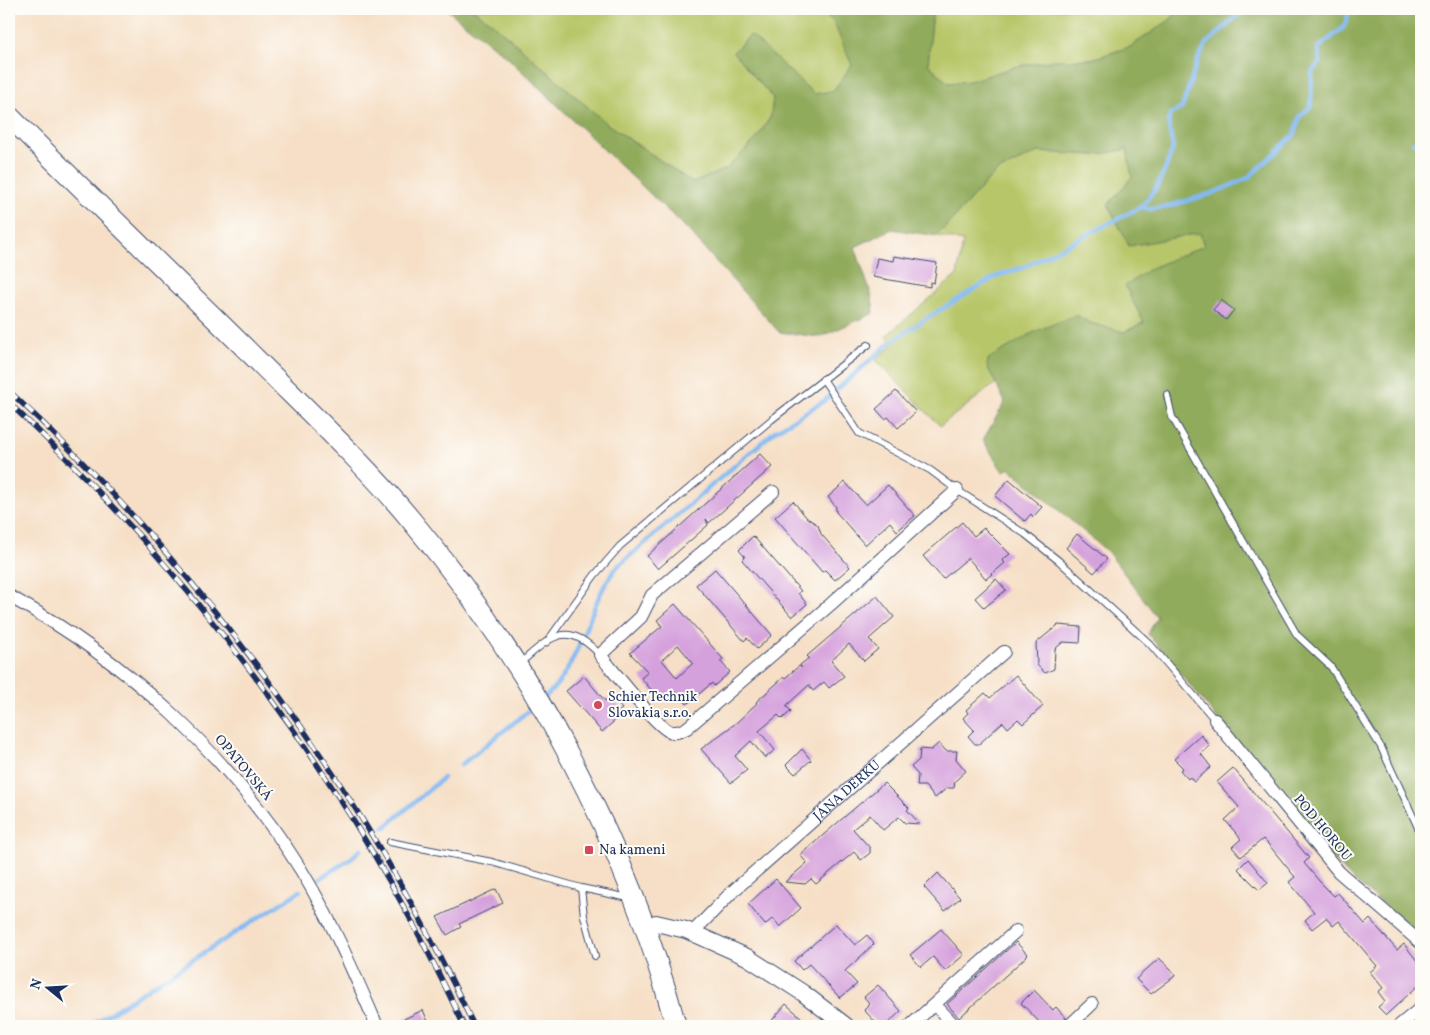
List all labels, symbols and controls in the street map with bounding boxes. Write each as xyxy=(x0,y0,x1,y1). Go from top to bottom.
place label: Schier Technik Slovakia s.r.o. xyxy=(608,688,698,723)
marker: Schier Technik Slovakia s.r.o. xyxy=(592,699,604,711)
street label: OPATOVSKÁ xyxy=(210,731,276,805)
street label: JÁNA DERKU xyxy=(809,756,885,826)
street label: POD HOROU xyxy=(1289,791,1355,865)
place label: Na kameni xyxy=(599,841,665,860)
marker: Na kameni xyxy=(583,844,595,856)
north arrow xyxy=(22,962,72,1012)
text: N xyxy=(26,977,48,992)

